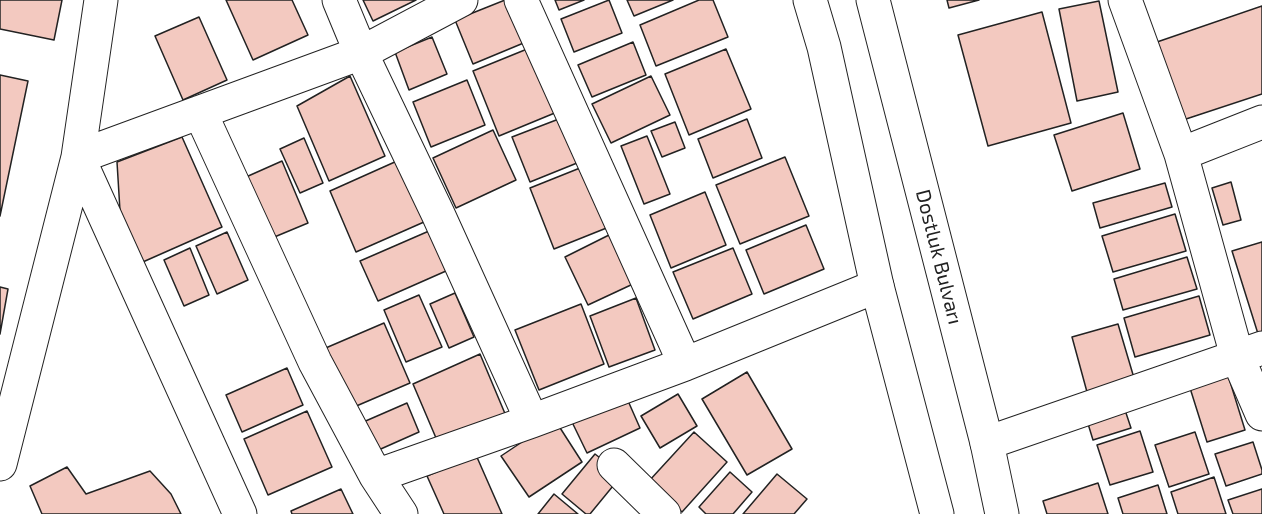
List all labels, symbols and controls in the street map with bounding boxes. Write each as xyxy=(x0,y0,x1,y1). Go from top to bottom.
street label: Dostluk Bulvarı xyxy=(911,187,967,327)

